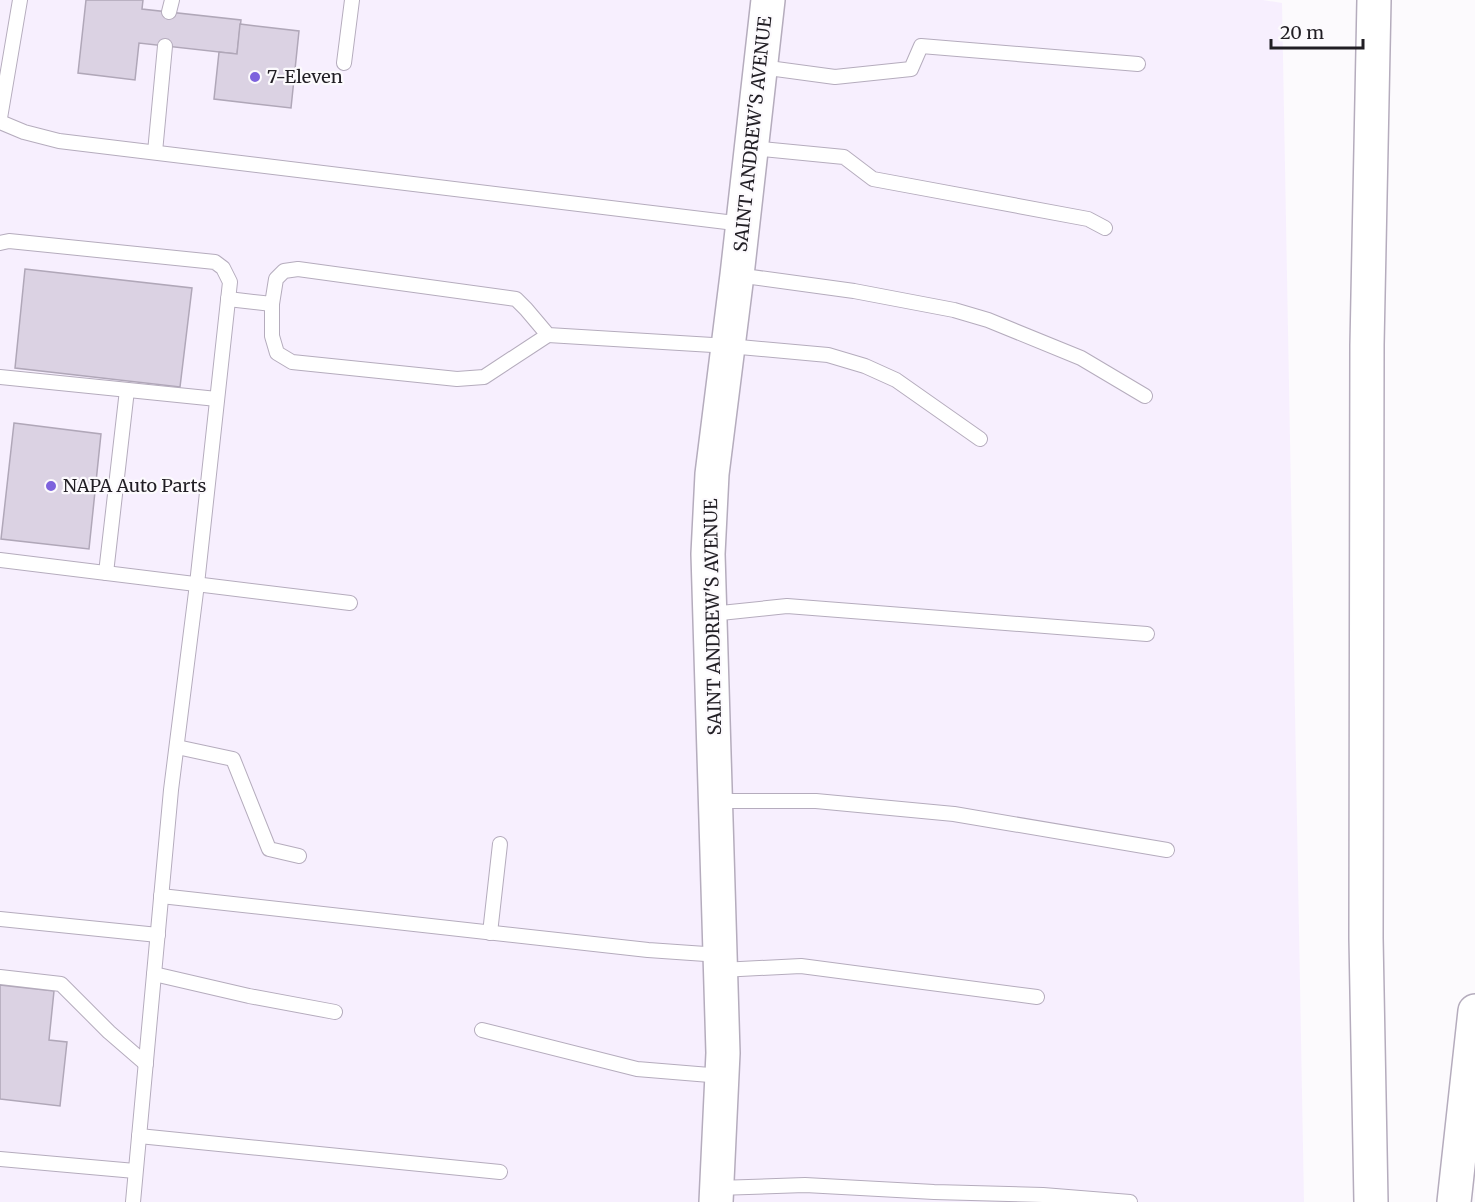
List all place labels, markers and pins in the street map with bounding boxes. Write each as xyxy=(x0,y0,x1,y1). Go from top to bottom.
place label: 7-Eleven xyxy=(267,65,343,88)
marker: 7-Eleven xyxy=(248,70,262,84)
place label: NAPA Auto Parts xyxy=(63,474,207,497)
marker: NAPA Auto Parts xyxy=(44,479,58,493)

